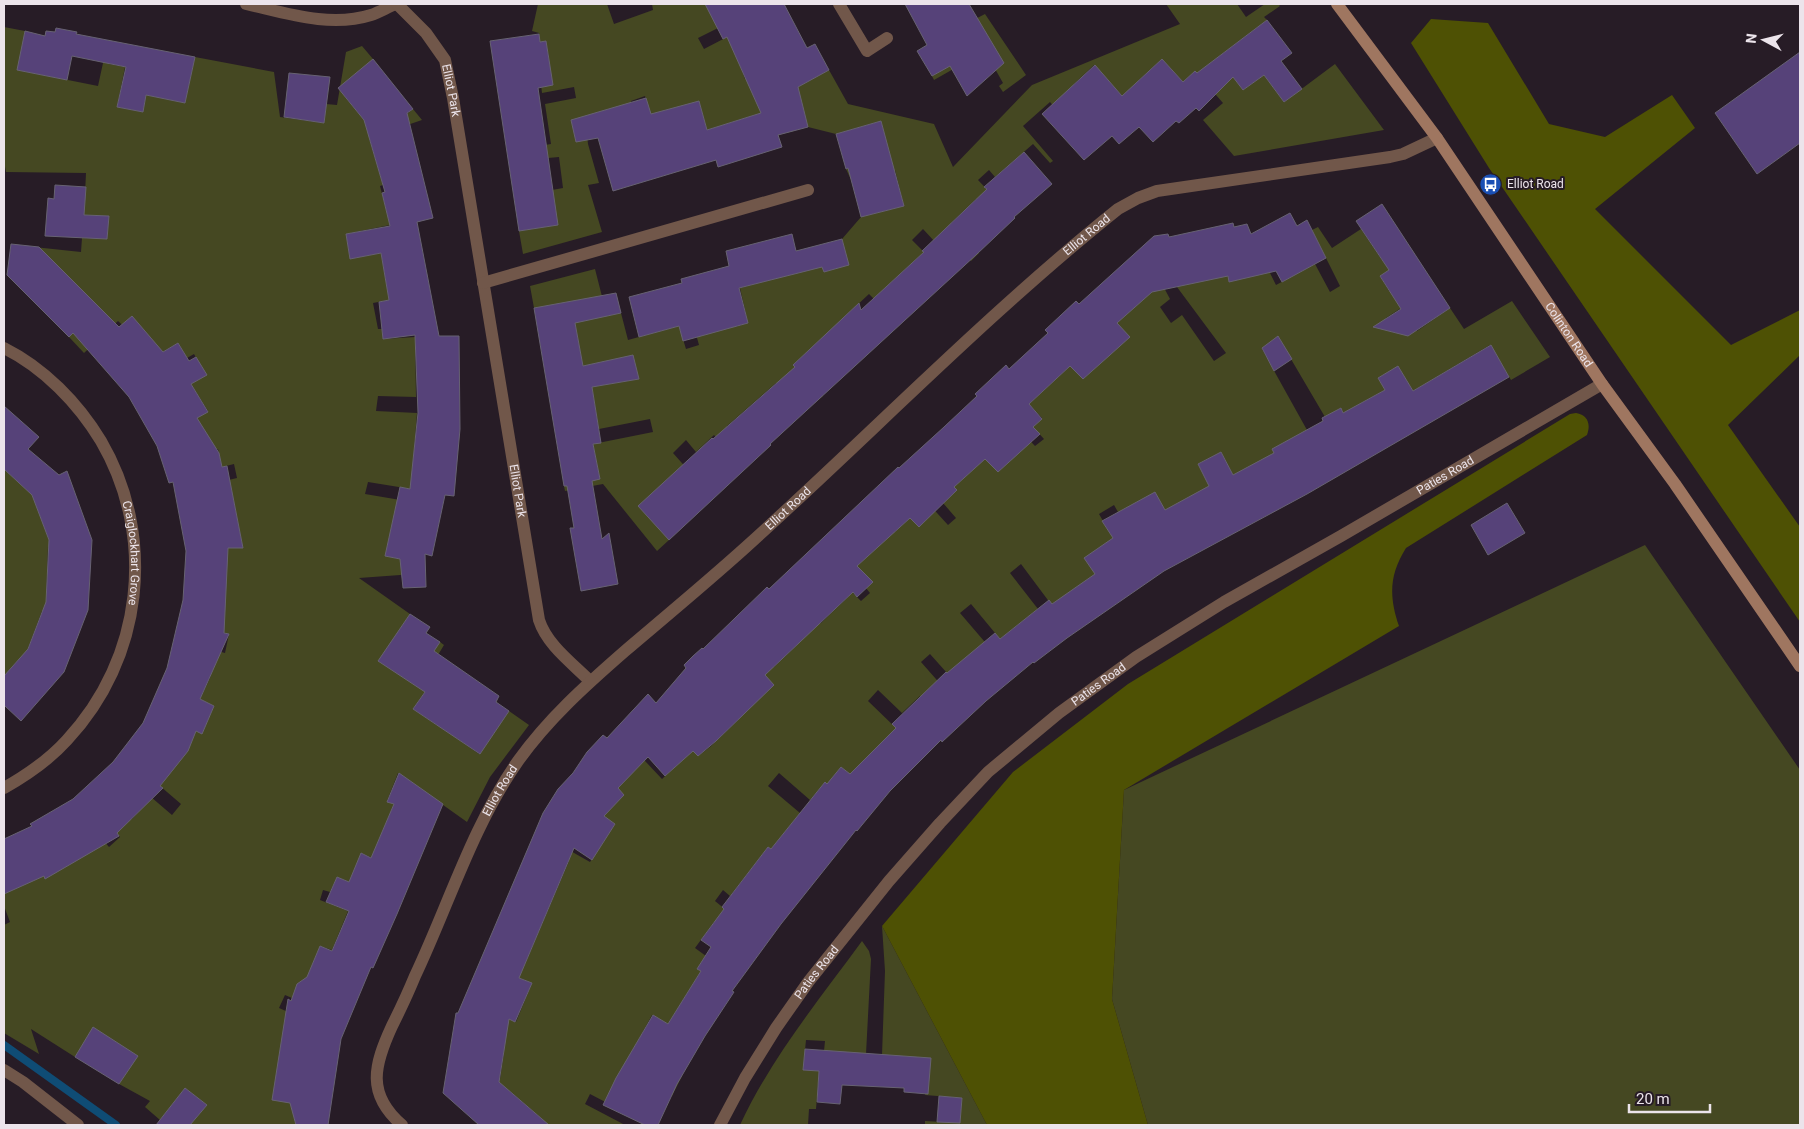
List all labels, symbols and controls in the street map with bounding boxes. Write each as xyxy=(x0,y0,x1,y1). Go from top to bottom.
north arrow xyxy=(1739,15,1789,65)
text: N xyxy=(1743,33,1760,44)
street label: Elliot Park xyxy=(439,63,463,119)
bus stop icon: Elliot Road xyxy=(1479,172,1503,196)
place label: Elliot Road xyxy=(1507,177,1564,191)
street label: Elliot Road xyxy=(1060,211,1113,258)
street label: Colinton Road xyxy=(1542,300,1596,370)
street label: Paties Road xyxy=(1414,453,1476,497)
street label: Elliot Park xyxy=(506,463,529,519)
street label: Elliot Road xyxy=(762,484,814,533)
street label: Craiglockhart Grove xyxy=(119,499,142,606)
street label: Paties Road xyxy=(1069,660,1129,709)
street label: Elliot Road xyxy=(480,762,520,818)
street label: Paties Road xyxy=(791,943,842,1002)
scale bar xyxy=(1629,1082,1710,1114)
text: 20 m xyxy=(1636,1090,1670,1108)

